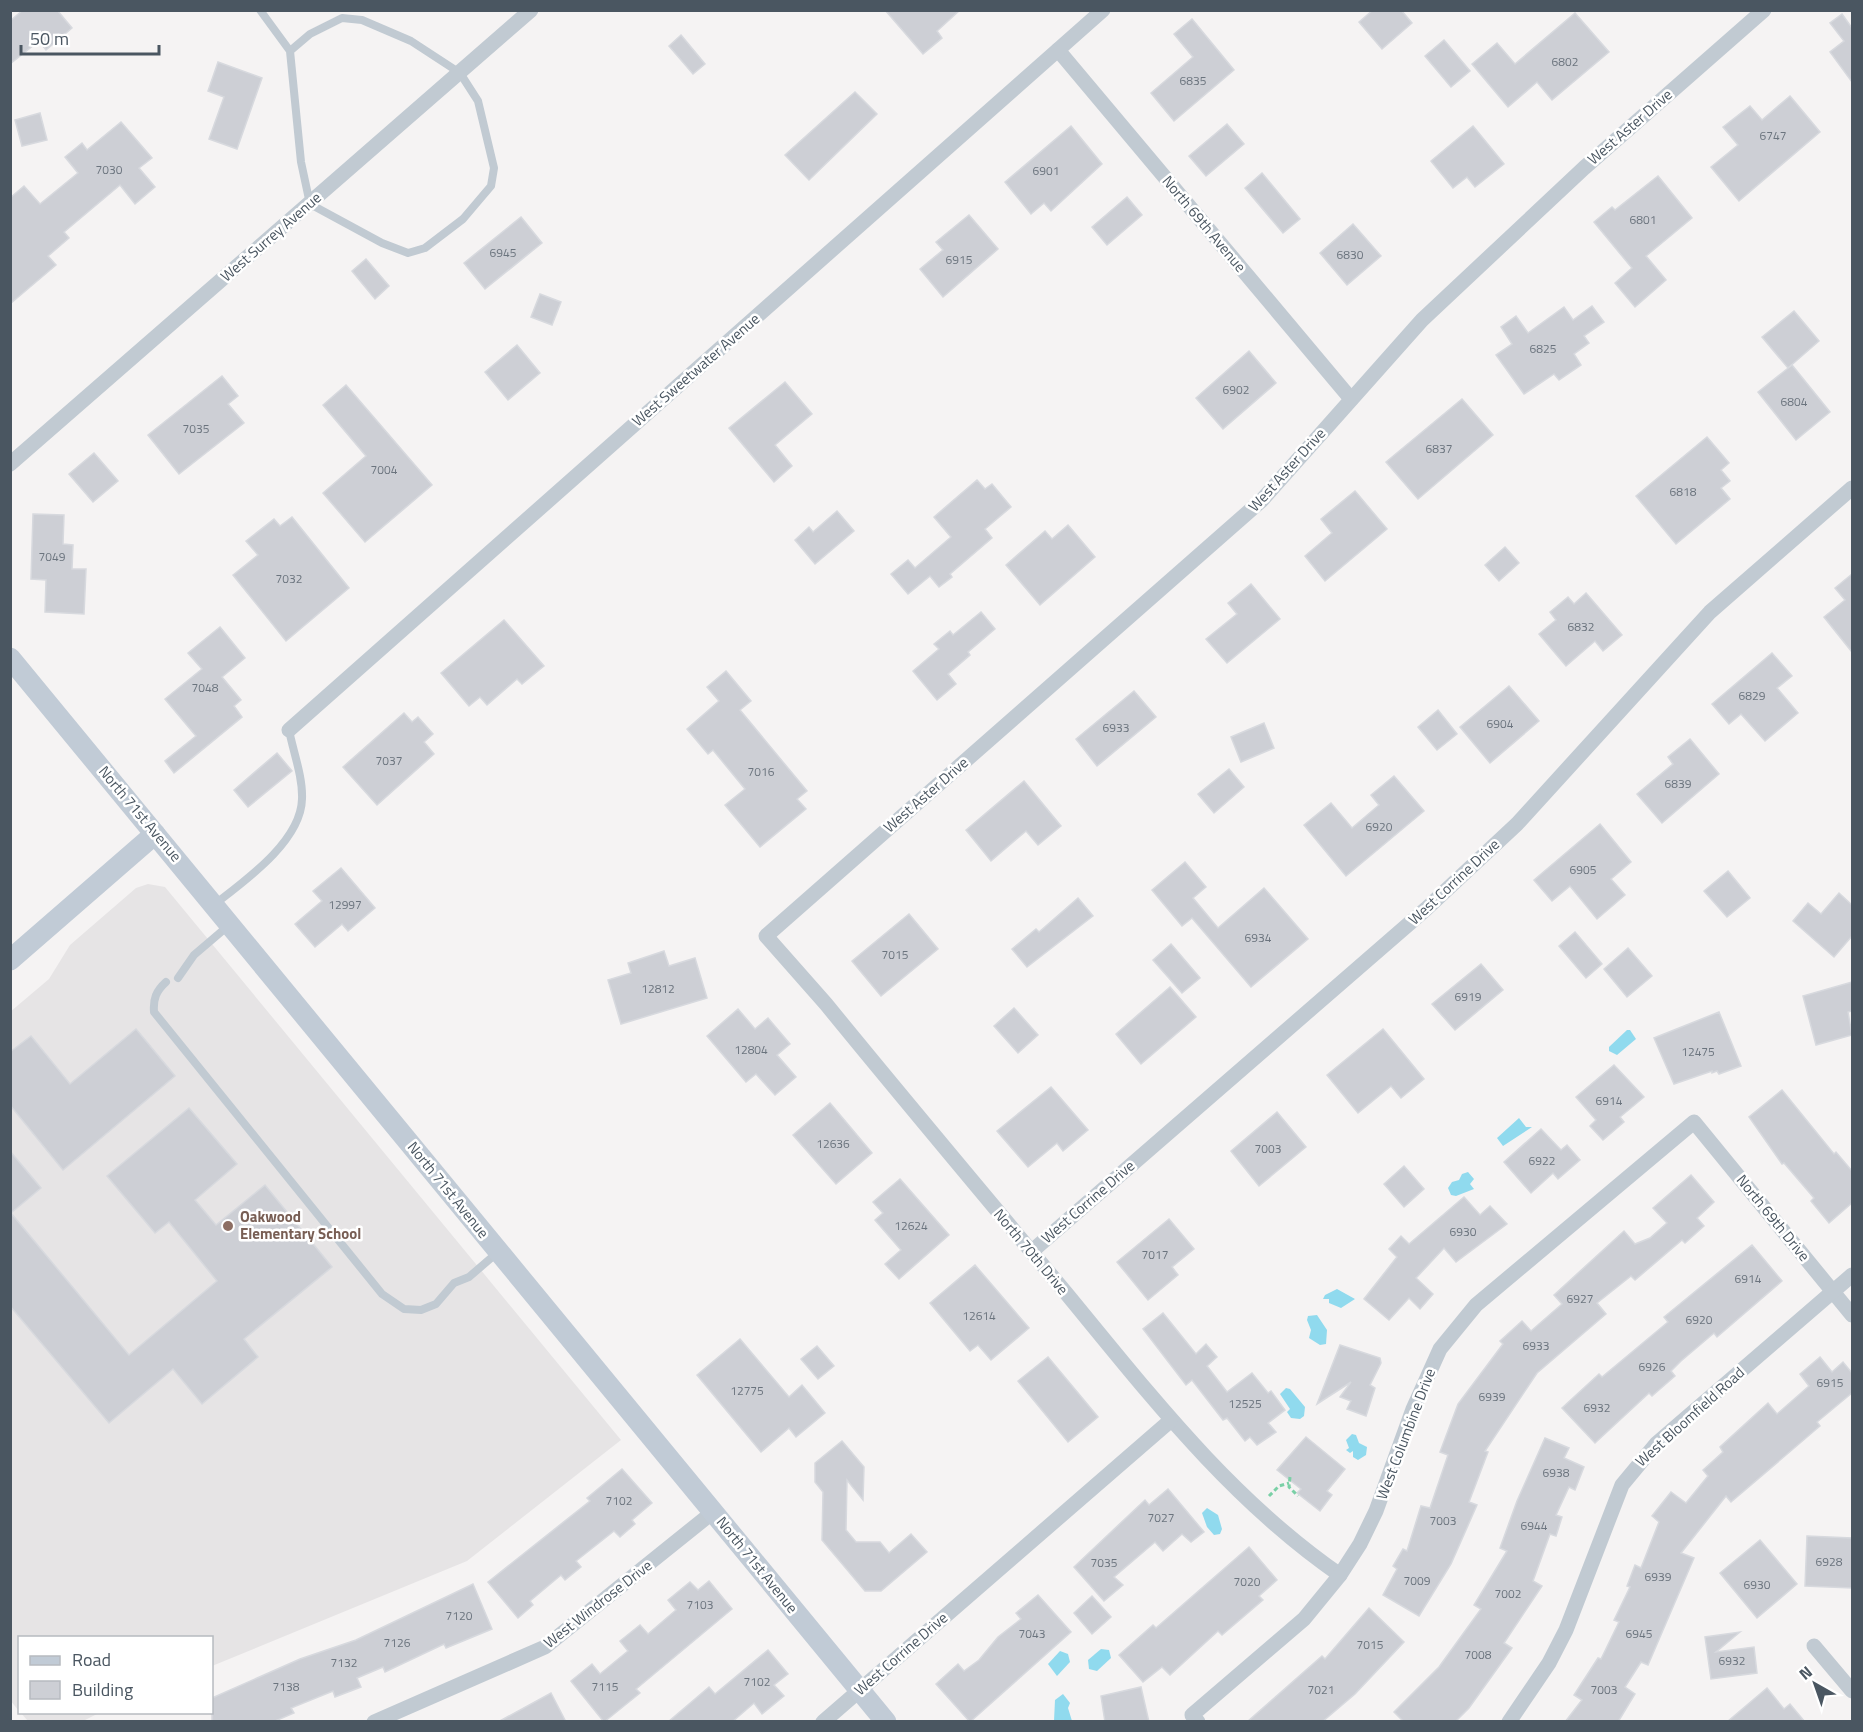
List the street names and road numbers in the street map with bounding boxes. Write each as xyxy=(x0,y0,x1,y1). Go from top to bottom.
street label: West Aster Drive xyxy=(1582,83,1677,170)
street label: North 69th Avenue xyxy=(1157,170,1252,277)
street label: West Surrey Avenue xyxy=(215,186,326,287)
street label: West Sweetwater Avenue xyxy=(627,307,765,432)
street label: West Aster Drive xyxy=(1243,423,1331,517)
street label: West Aster Drive xyxy=(878,751,973,838)
street label: North 71st Avenue xyxy=(93,761,187,867)
street label: West Corrine Drive xyxy=(1403,833,1504,930)
street label: North 71st Avenue xyxy=(402,1136,495,1243)
street label: West Corrine Drive xyxy=(1036,1154,1140,1249)
street label: North 69th Drive xyxy=(1731,1169,1816,1266)
street label: North 70th Drive xyxy=(988,1204,1074,1300)
street label: West Bloomfield Road xyxy=(1630,1361,1749,1472)
street label: West Columbine Drive xyxy=(1370,1365,1441,1503)
street label: North 71st Avenue xyxy=(711,1511,804,1618)
street label: West Windrose Drive xyxy=(538,1554,657,1653)
street label: West Corrine Drive xyxy=(849,1606,953,1701)

